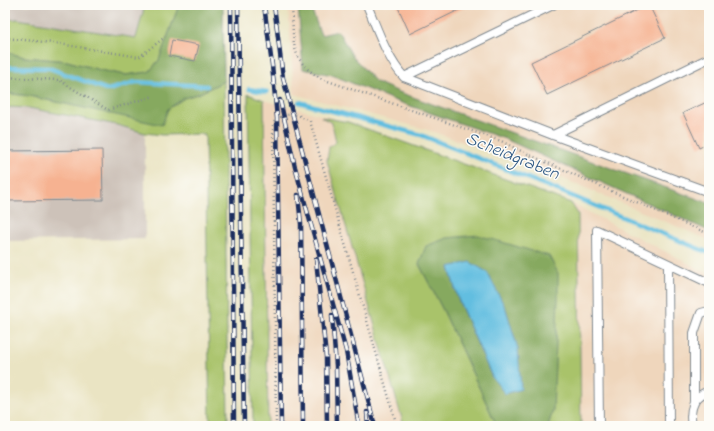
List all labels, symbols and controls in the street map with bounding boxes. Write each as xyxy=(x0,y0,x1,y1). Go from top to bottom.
water label: Scheidgraben xyxy=(461,126,564,188)

